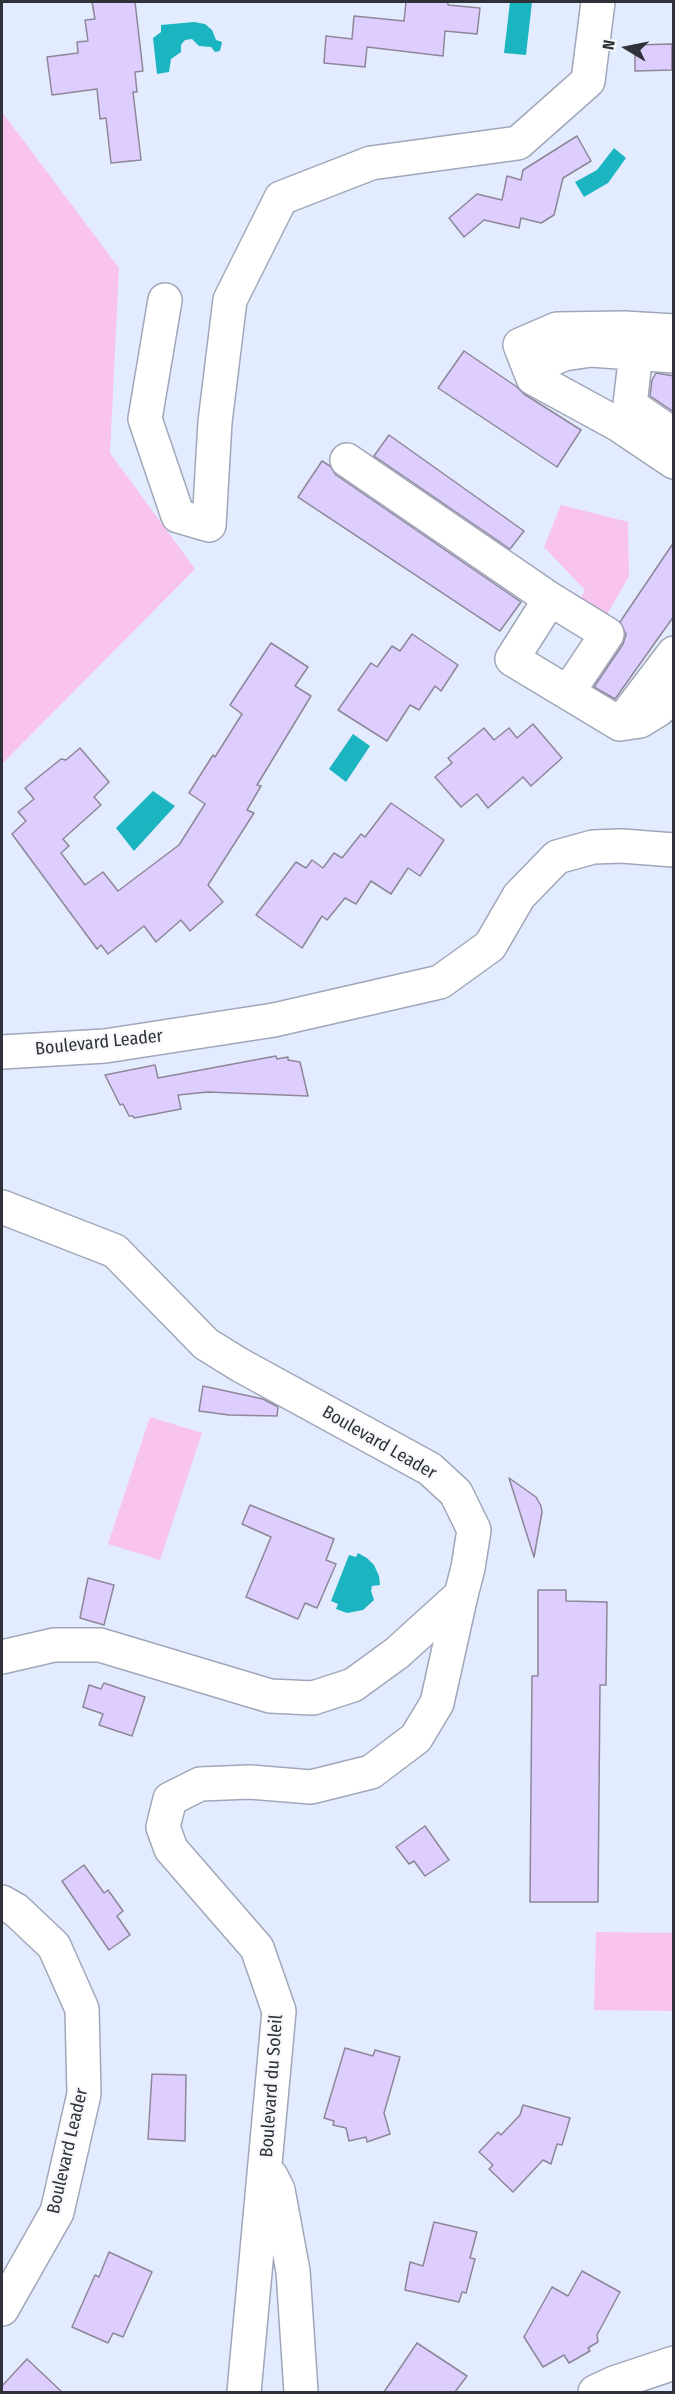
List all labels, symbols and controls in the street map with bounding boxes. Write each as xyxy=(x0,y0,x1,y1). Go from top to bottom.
north arrow xyxy=(597,18,657,78)
text: N xyxy=(599,38,619,51)
street label: Boulevard Leader xyxy=(34,1026,164,1060)
street label: Boulevard Leader xyxy=(318,1402,440,1484)
street label: Boulevard du Soleil xyxy=(256,2014,288,2158)
street label: Boulevard Leader xyxy=(43,2086,93,2216)

